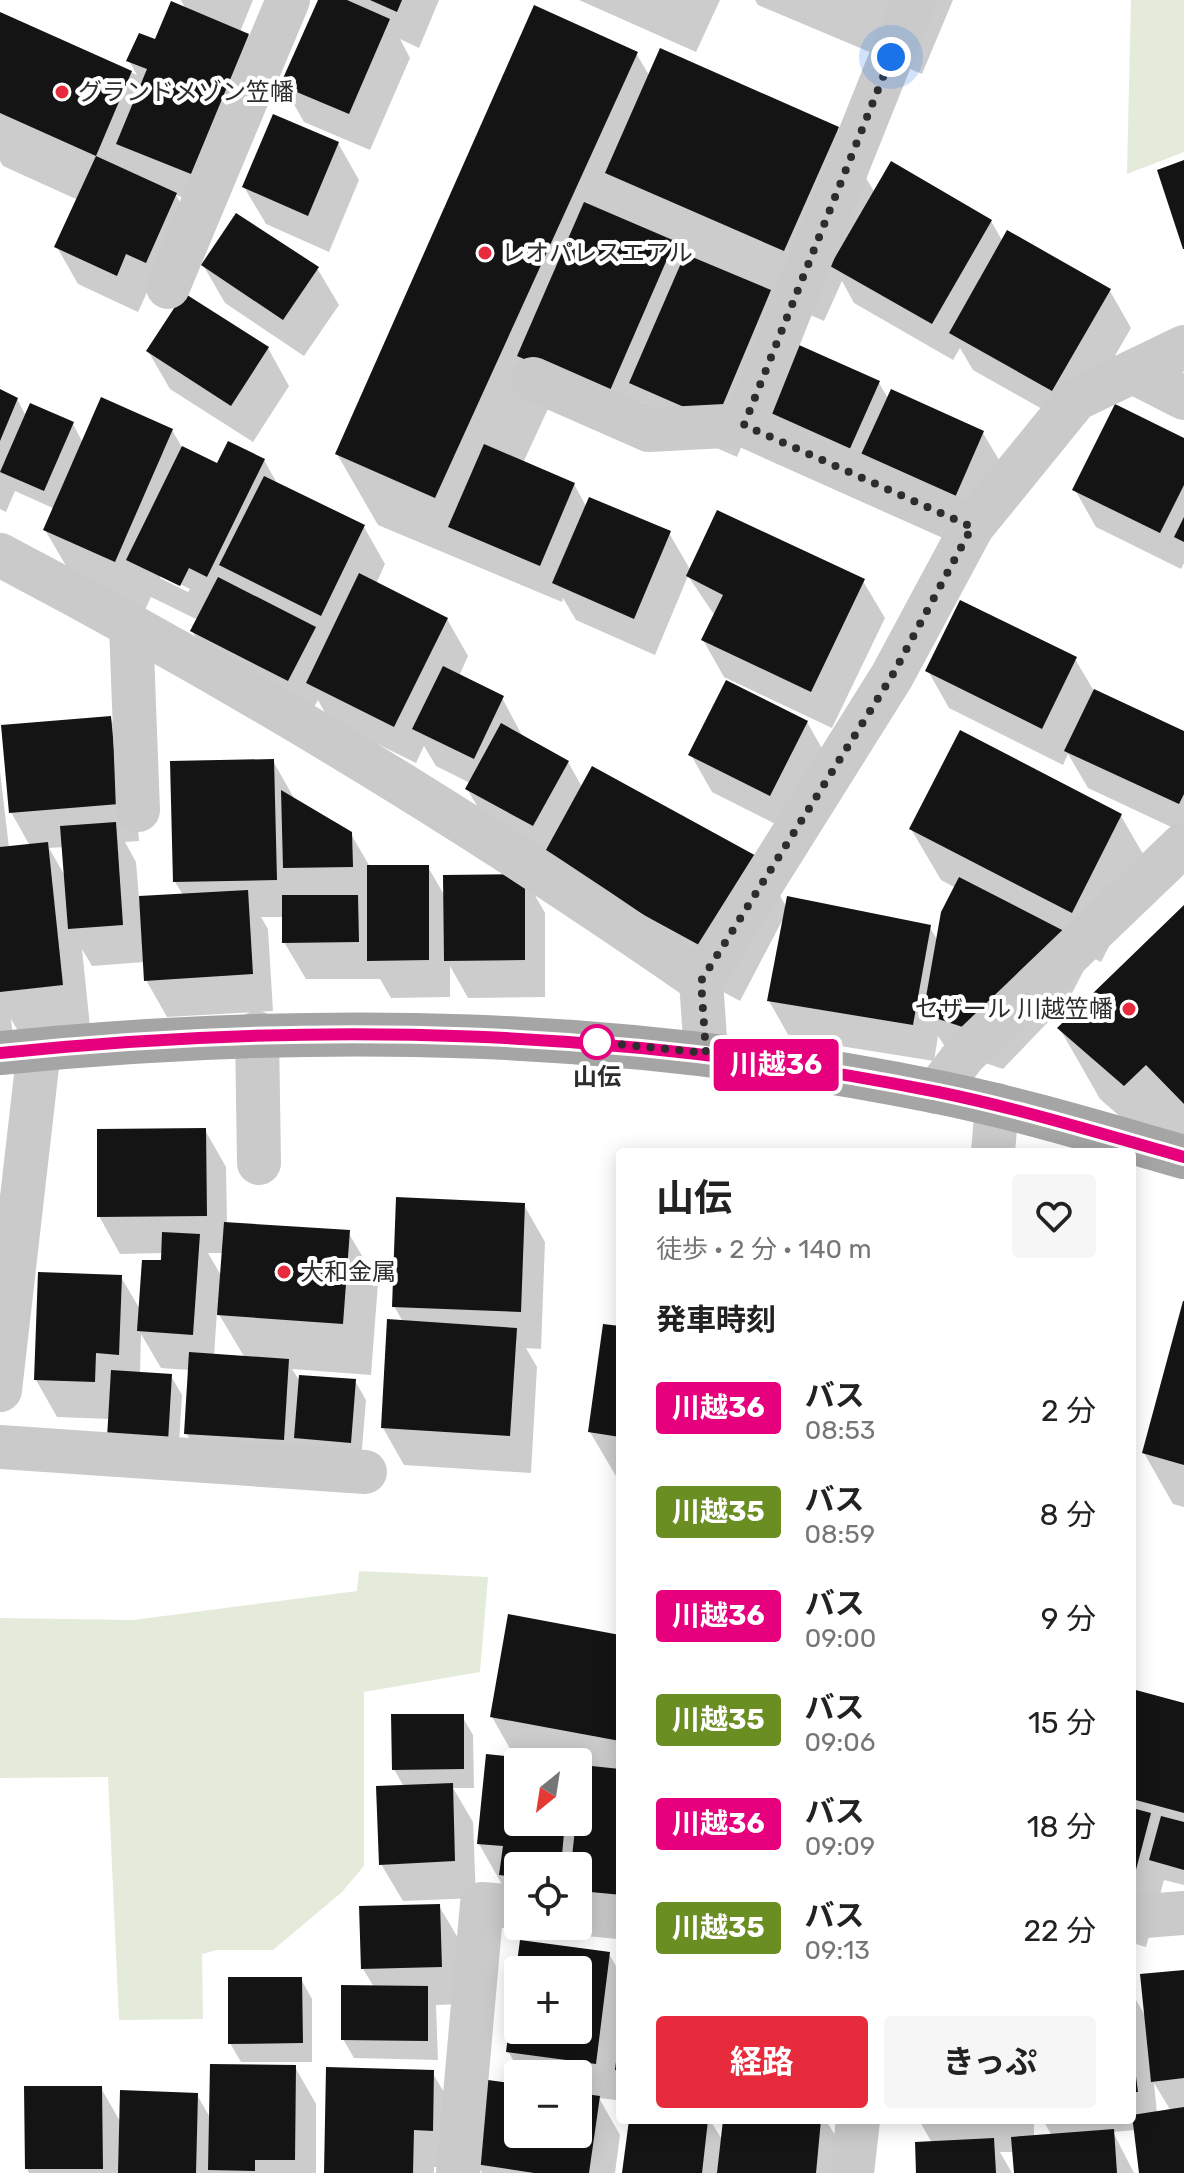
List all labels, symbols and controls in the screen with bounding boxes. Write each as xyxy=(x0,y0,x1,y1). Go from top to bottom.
your location xyxy=(871,37,911,77)
place label: グランドメゾン笠幡 xyxy=(78,78,294,106)
marker: グランドメゾン笠幡 xyxy=(53,83,71,101)
place label: レオパレスエアル xyxy=(501,239,693,267)
marker: レオパレスエアル xyxy=(476,244,494,262)
place label: セザール 川越笠幡 xyxy=(915,995,1113,1023)
marker: セザール 川越笠幡 xyxy=(1120,1000,1138,1018)
marker: 山伝 xyxy=(580,1025,614,1059)
line badge: 川越36 xyxy=(720,1039,832,1091)
text: 川越36 xyxy=(730,1048,822,1081)
place label: 山伝 xyxy=(573,1063,621,1091)
button: heart xyxy=(1012,1174,1096,1258)
text: 山伝 xyxy=(656,1175,732,1221)
text: 徒歩 · 2 分 · 140 m xyxy=(656,1234,872,1265)
place label: 大和金属 xyxy=(300,1258,396,1286)
marker: 大和金属 xyxy=(275,1263,293,1281)
text: 発車時刻 xyxy=(656,1302,776,1338)
text: バス xyxy=(805,1378,865,1414)
text: 川越36 xyxy=(672,1391,765,1424)
text: 2 分 xyxy=(1041,1393,1096,1429)
text: 08:53 xyxy=(805,1415,875,1446)
text: バス xyxy=(805,1482,865,1518)
text: 川越35 xyxy=(672,1495,765,1528)
text: 8 分 xyxy=(1040,1497,1096,1533)
text: 08:59 xyxy=(805,1519,875,1550)
text: バス xyxy=(805,1586,865,1622)
text: 川越36 xyxy=(672,1599,765,1632)
text: 9 分 xyxy=(1041,1601,1096,1637)
text: 09:00 xyxy=(805,1623,876,1654)
text: バス xyxy=(805,1690,865,1726)
text: 川越35 xyxy=(672,1703,765,1736)
text: 15 分 xyxy=(1028,1705,1096,1741)
text: 09:06 xyxy=(805,1727,875,1758)
north arrow xyxy=(504,1748,592,1836)
map controls xyxy=(504,1748,592,2148)
text: バス xyxy=(805,1794,865,1830)
text: 川越36 xyxy=(672,1807,765,1840)
text: 18 分 xyxy=(1027,1809,1096,1845)
text: 09:09 xyxy=(805,1831,875,1862)
button: locate xyxy=(504,1852,592,1940)
text: バス xyxy=(805,1898,865,1934)
text: 川越35 xyxy=(672,1911,765,1944)
text: 22 分 xyxy=(1023,1913,1096,1949)
text: 09:13 xyxy=(805,1935,870,1966)
button: + xyxy=(504,1956,592,2044)
button: 経路 xyxy=(656,2016,868,2108)
button: きっぷ xyxy=(884,2016,1096,2108)
button: − xyxy=(504,2060,592,2148)

